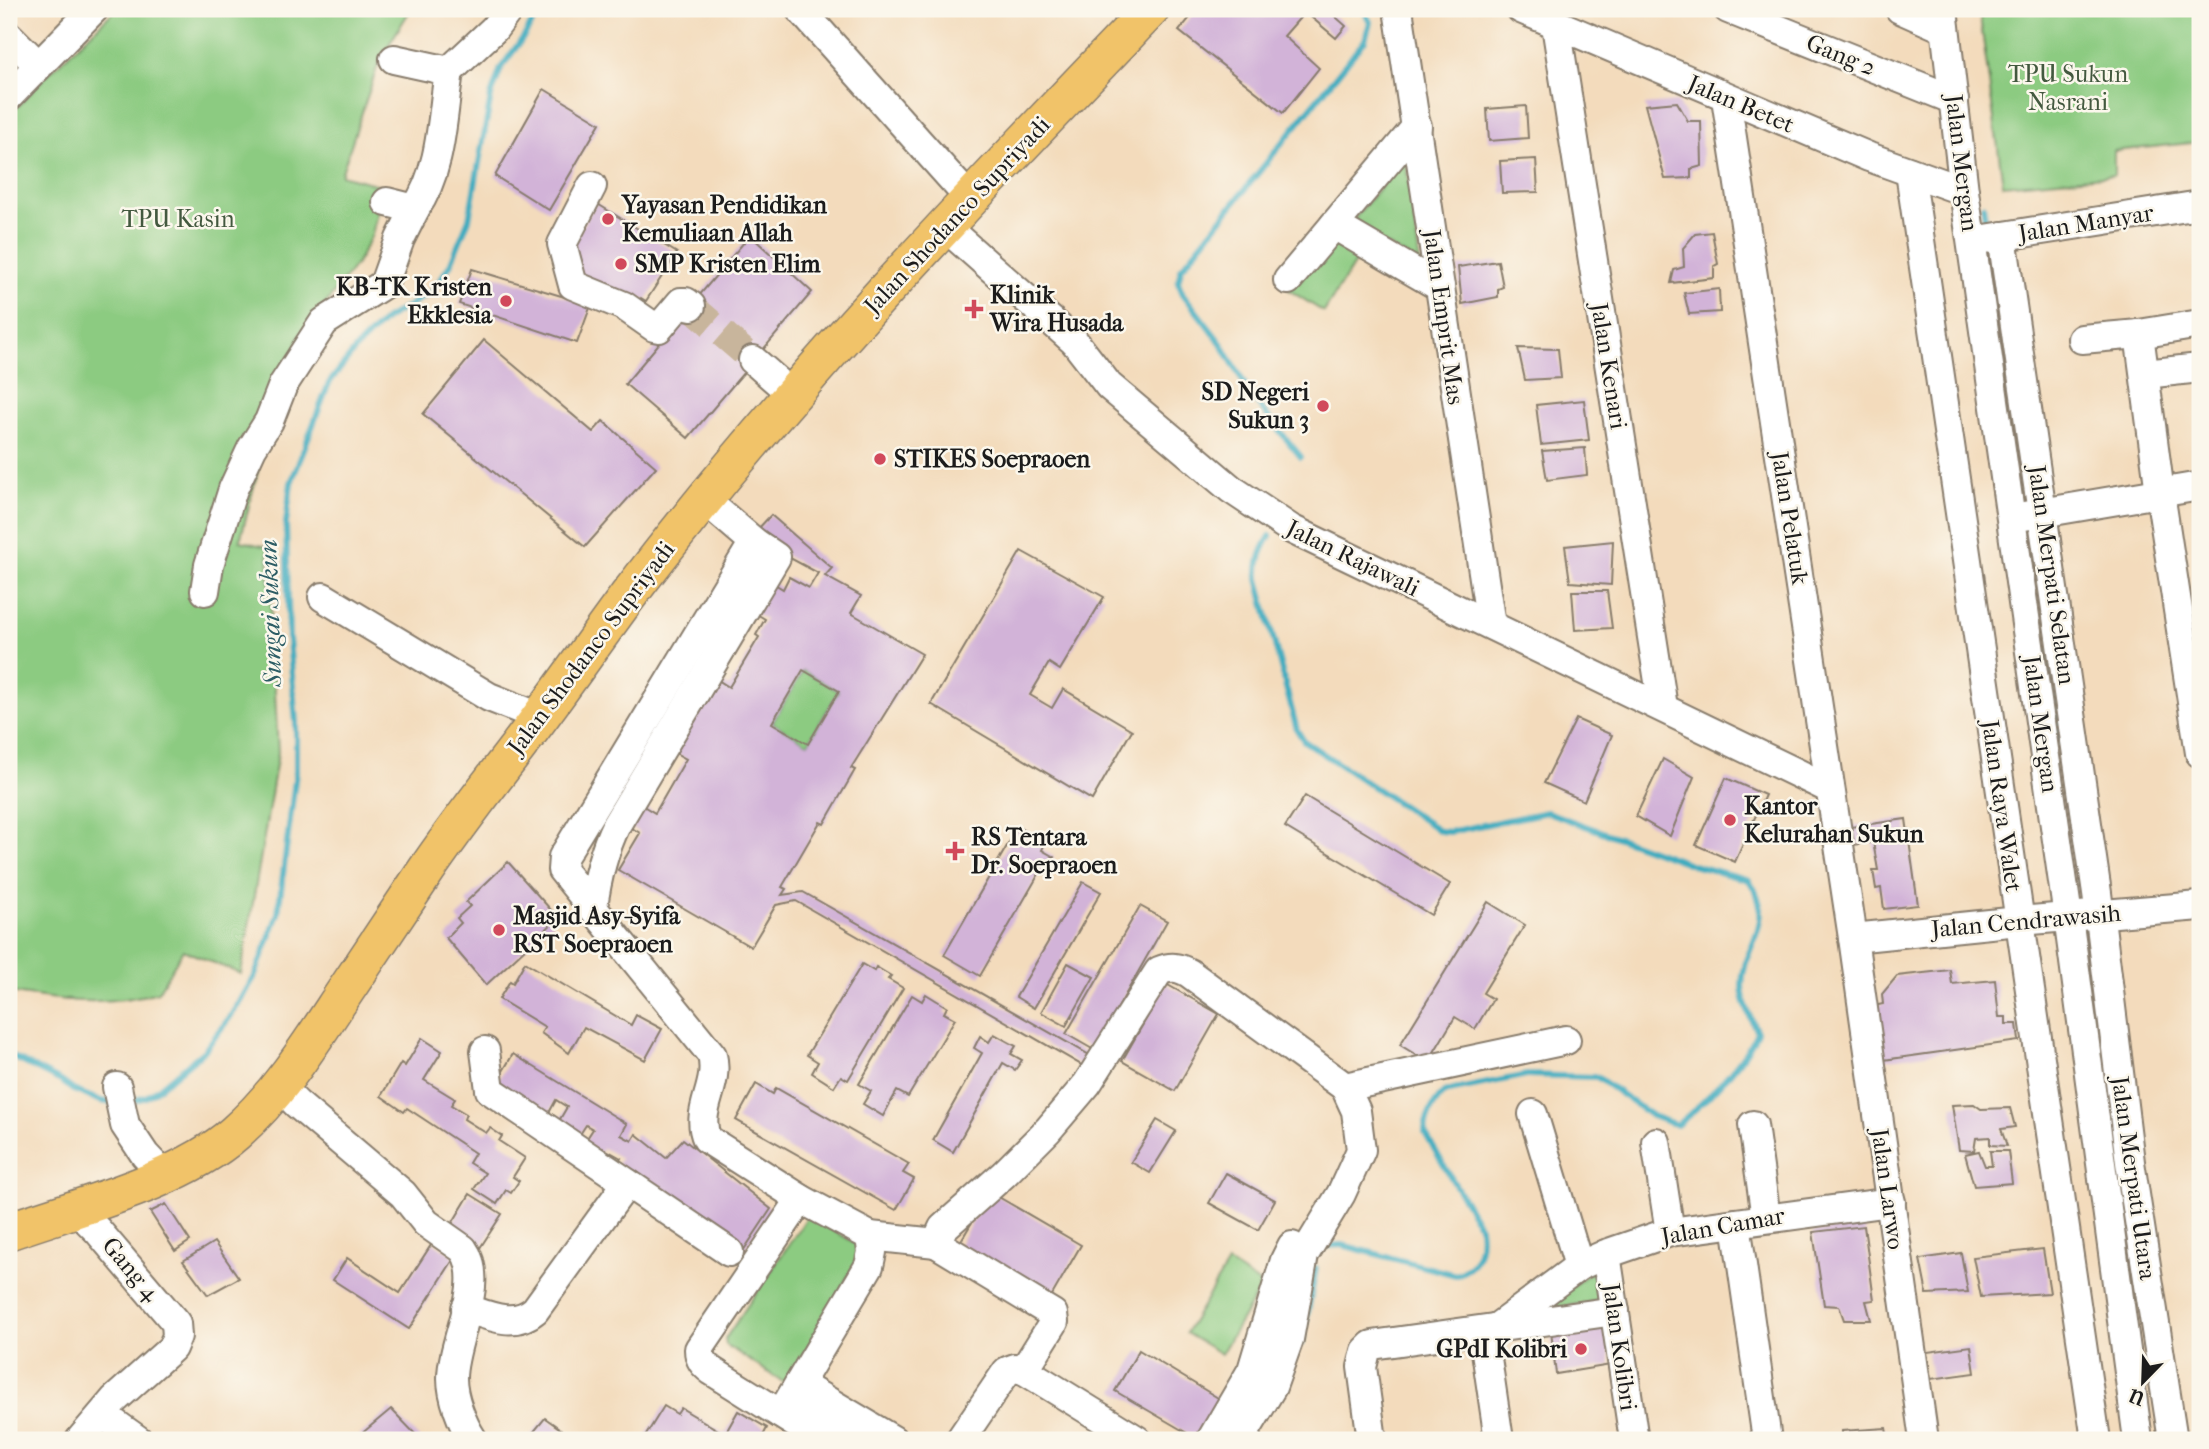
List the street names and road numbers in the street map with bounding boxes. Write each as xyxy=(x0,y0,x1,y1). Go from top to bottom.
street label: Gang 2 xyxy=(1802,28,1880,82)
street label: Jalan Betet xyxy=(1682,68,1799,139)
street label: Jalan Mergan xyxy=(1939,91,1984,233)
street label: Jalan Shodanco Supriyadi xyxy=(857,110,1056,321)
street label: Jalan Manyar xyxy=(2014,198,2156,248)
street label: Jalan Emprit Mas xyxy=(1418,226,1470,407)
street label: Jalan Kenari xyxy=(1585,299,1633,431)
street label: Jalan Pelatuk xyxy=(1765,447,1814,587)
street label: Jalan Merpati Selatan xyxy=(2022,462,2081,687)
street label: Jalan Rajawali xyxy=(1280,513,1424,602)
street label: Jalan Shodanco Supriyadi xyxy=(500,536,680,762)
street label: Jalan Mergan xyxy=(2017,652,2064,794)
street label: Jalan Raya Walet xyxy=(1976,716,2028,894)
street label: Jalan Cendrawasih xyxy=(1928,899,2123,943)
street label: Jalan Merpati Utara xyxy=(2106,1072,2162,1283)
street label: Jalan Larwo xyxy=(1865,1125,1910,1251)
street label: Jalan Camar xyxy=(1657,1201,1788,1251)
street label: Gang 4 xyxy=(96,1232,166,1307)
street label: Jalan Kolibri xyxy=(1597,1279,1643,1413)

